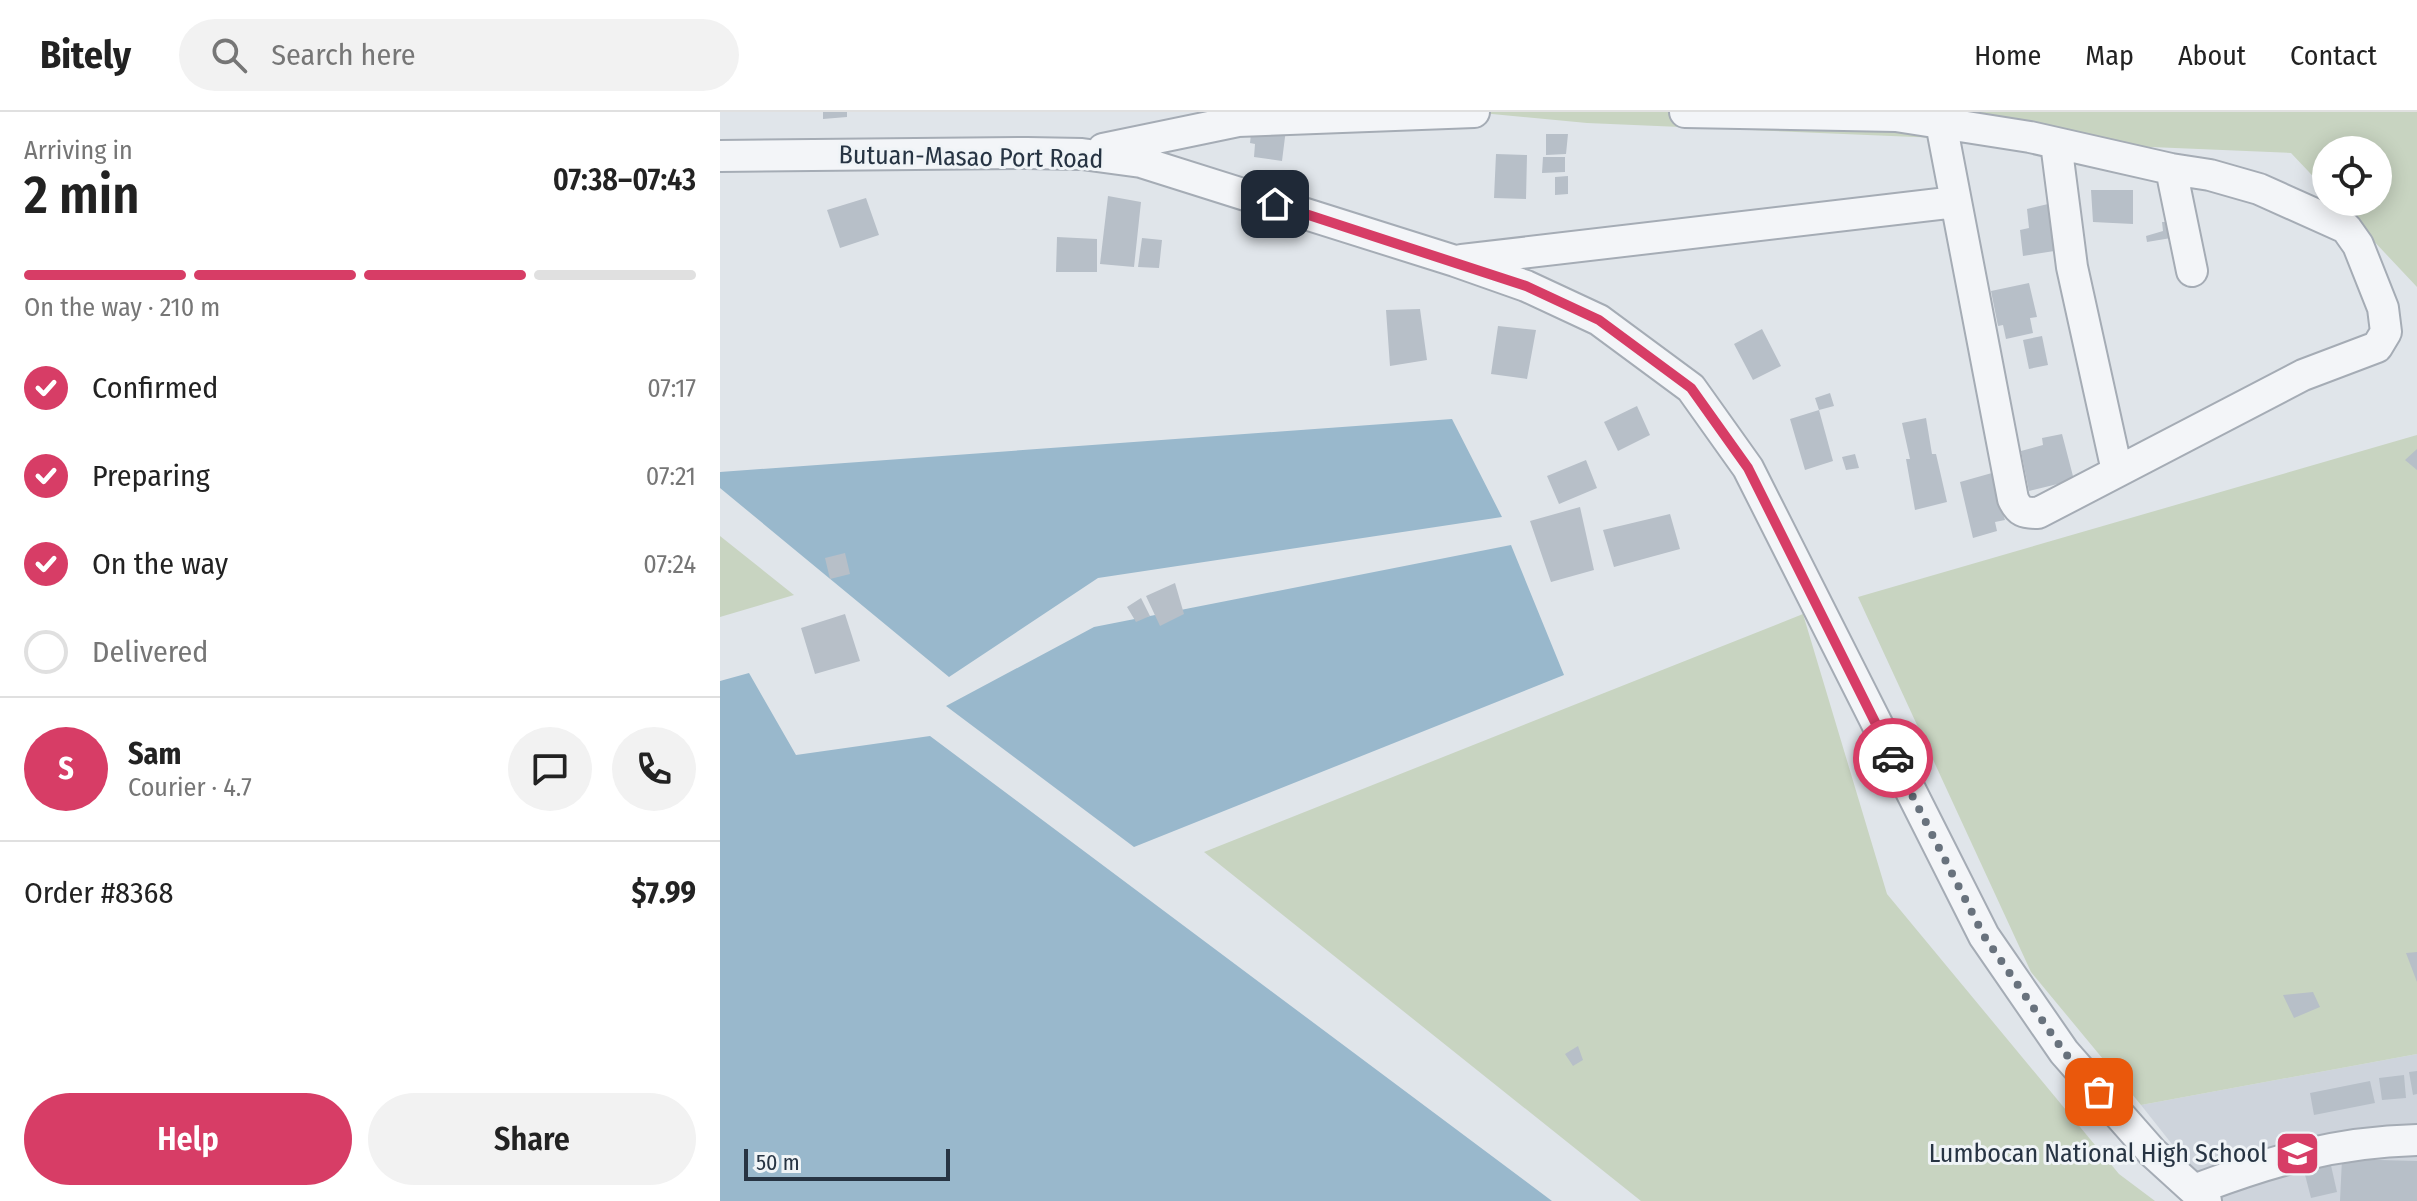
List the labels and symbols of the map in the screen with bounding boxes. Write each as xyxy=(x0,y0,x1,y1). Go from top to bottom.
street label: Butuan-Masao Port Road xyxy=(838,139,1104,175)
pin xyxy=(1241,170,1309,238)
courier xyxy=(1853,718,1933,798)
pin xyxy=(2065,1058,2133,1126)
school or university icon: Lumbocan National High School xyxy=(2274,1129,2322,1177)
place label: Lumbocan National High School xyxy=(1929,1138,2267,1169)
scale bar xyxy=(744,1145,950,1181)

